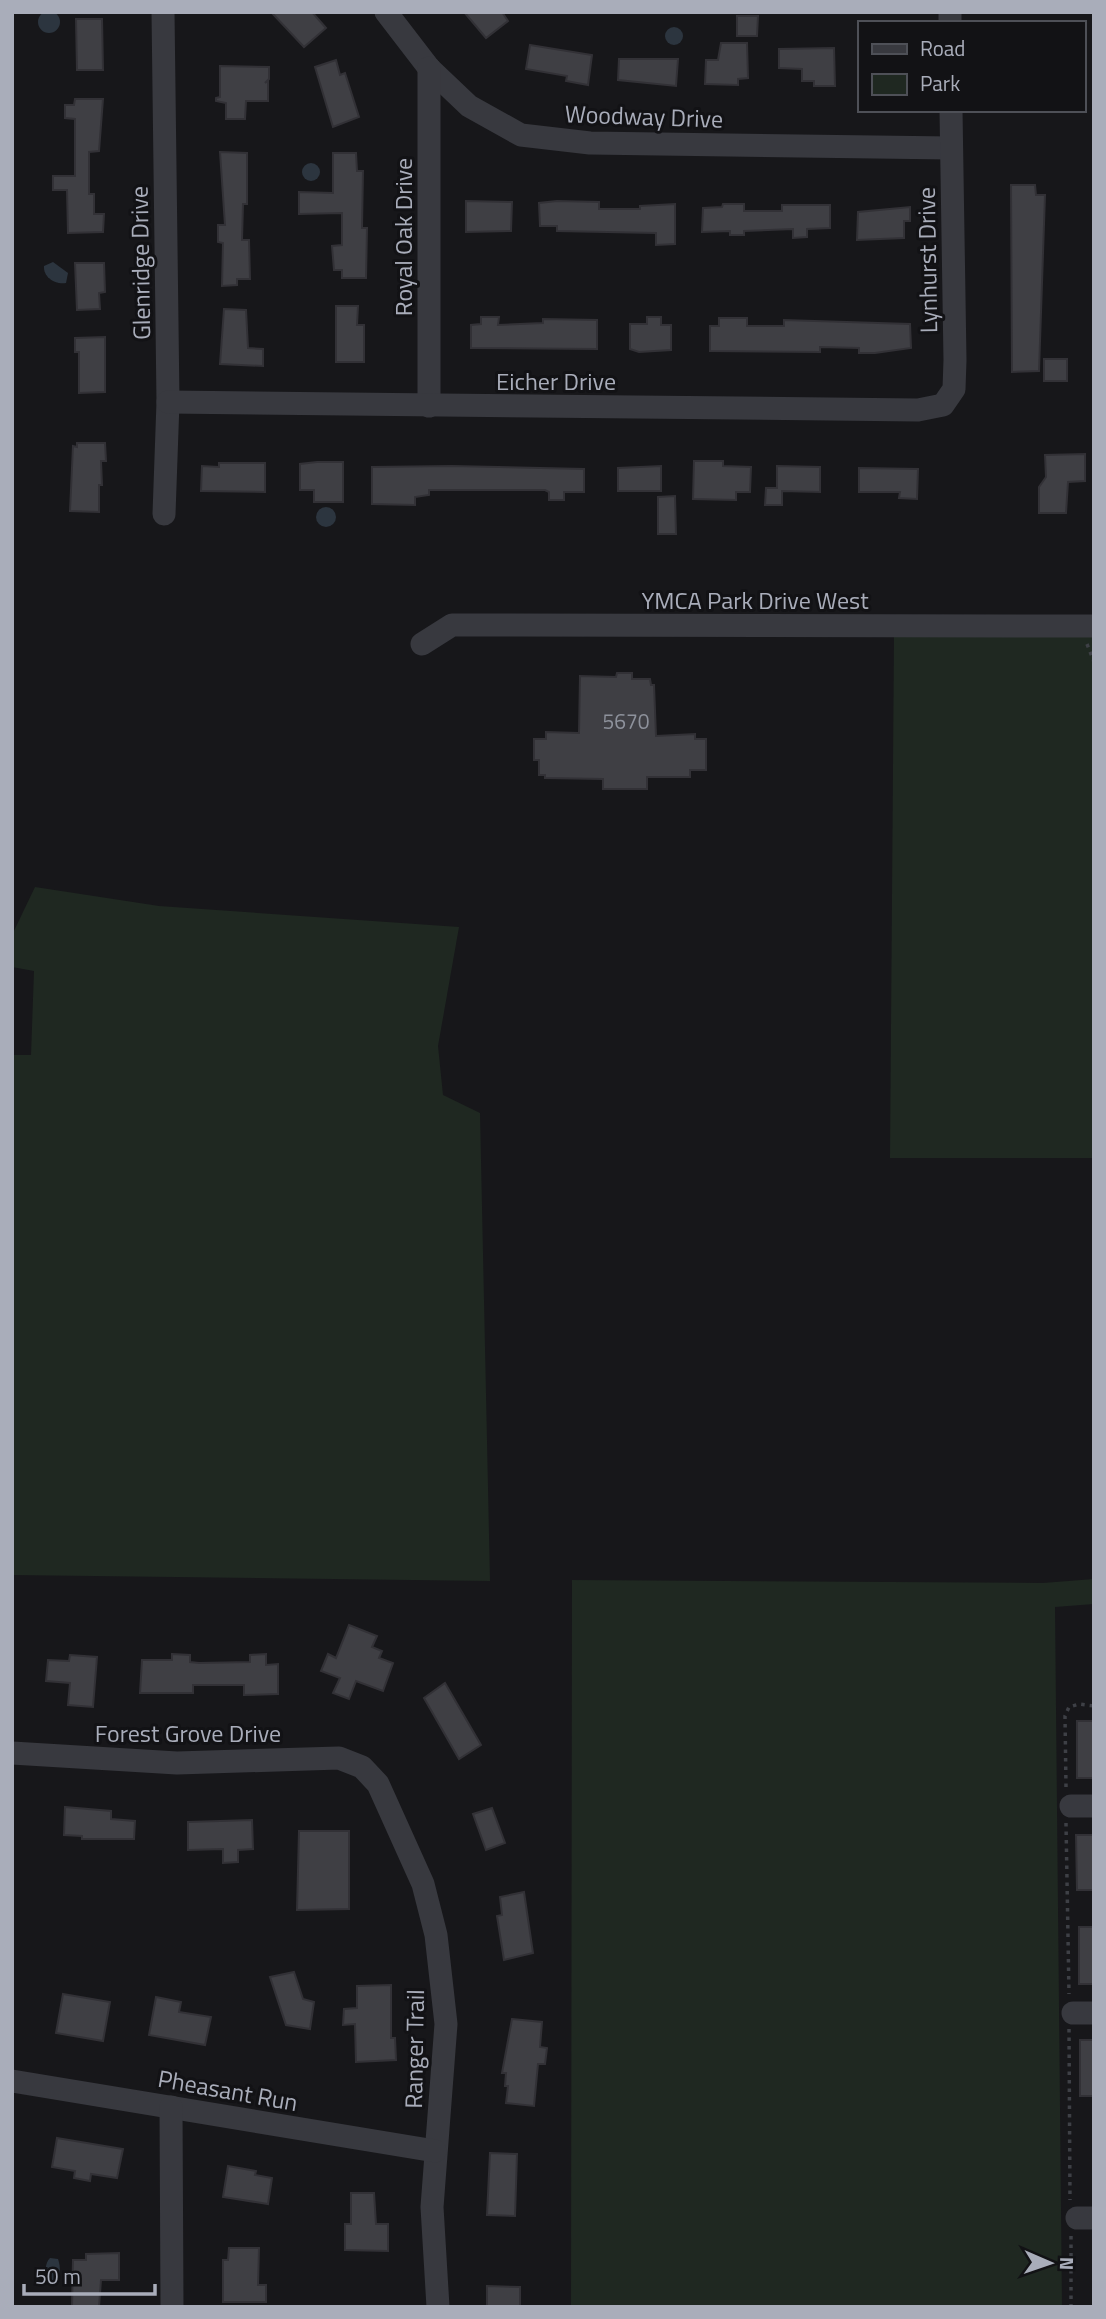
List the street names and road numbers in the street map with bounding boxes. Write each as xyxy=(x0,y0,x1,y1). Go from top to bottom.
street label: Woodway Drive xyxy=(564,95,724,137)
street label: Royal Oak Drive xyxy=(385,158,421,316)
street label: Glenridge Drive xyxy=(121,186,159,340)
street label: Lynhurst Drive xyxy=(908,187,946,333)
street label: Eicher Drive xyxy=(496,363,616,399)
street label: YMCA Park Drive West xyxy=(641,582,869,618)
street label: Forest Grove Drive xyxy=(95,1715,281,1751)
street label: Ranger Trail xyxy=(395,1989,433,2109)
street label: Pheasant Run xyxy=(155,2060,301,2120)

